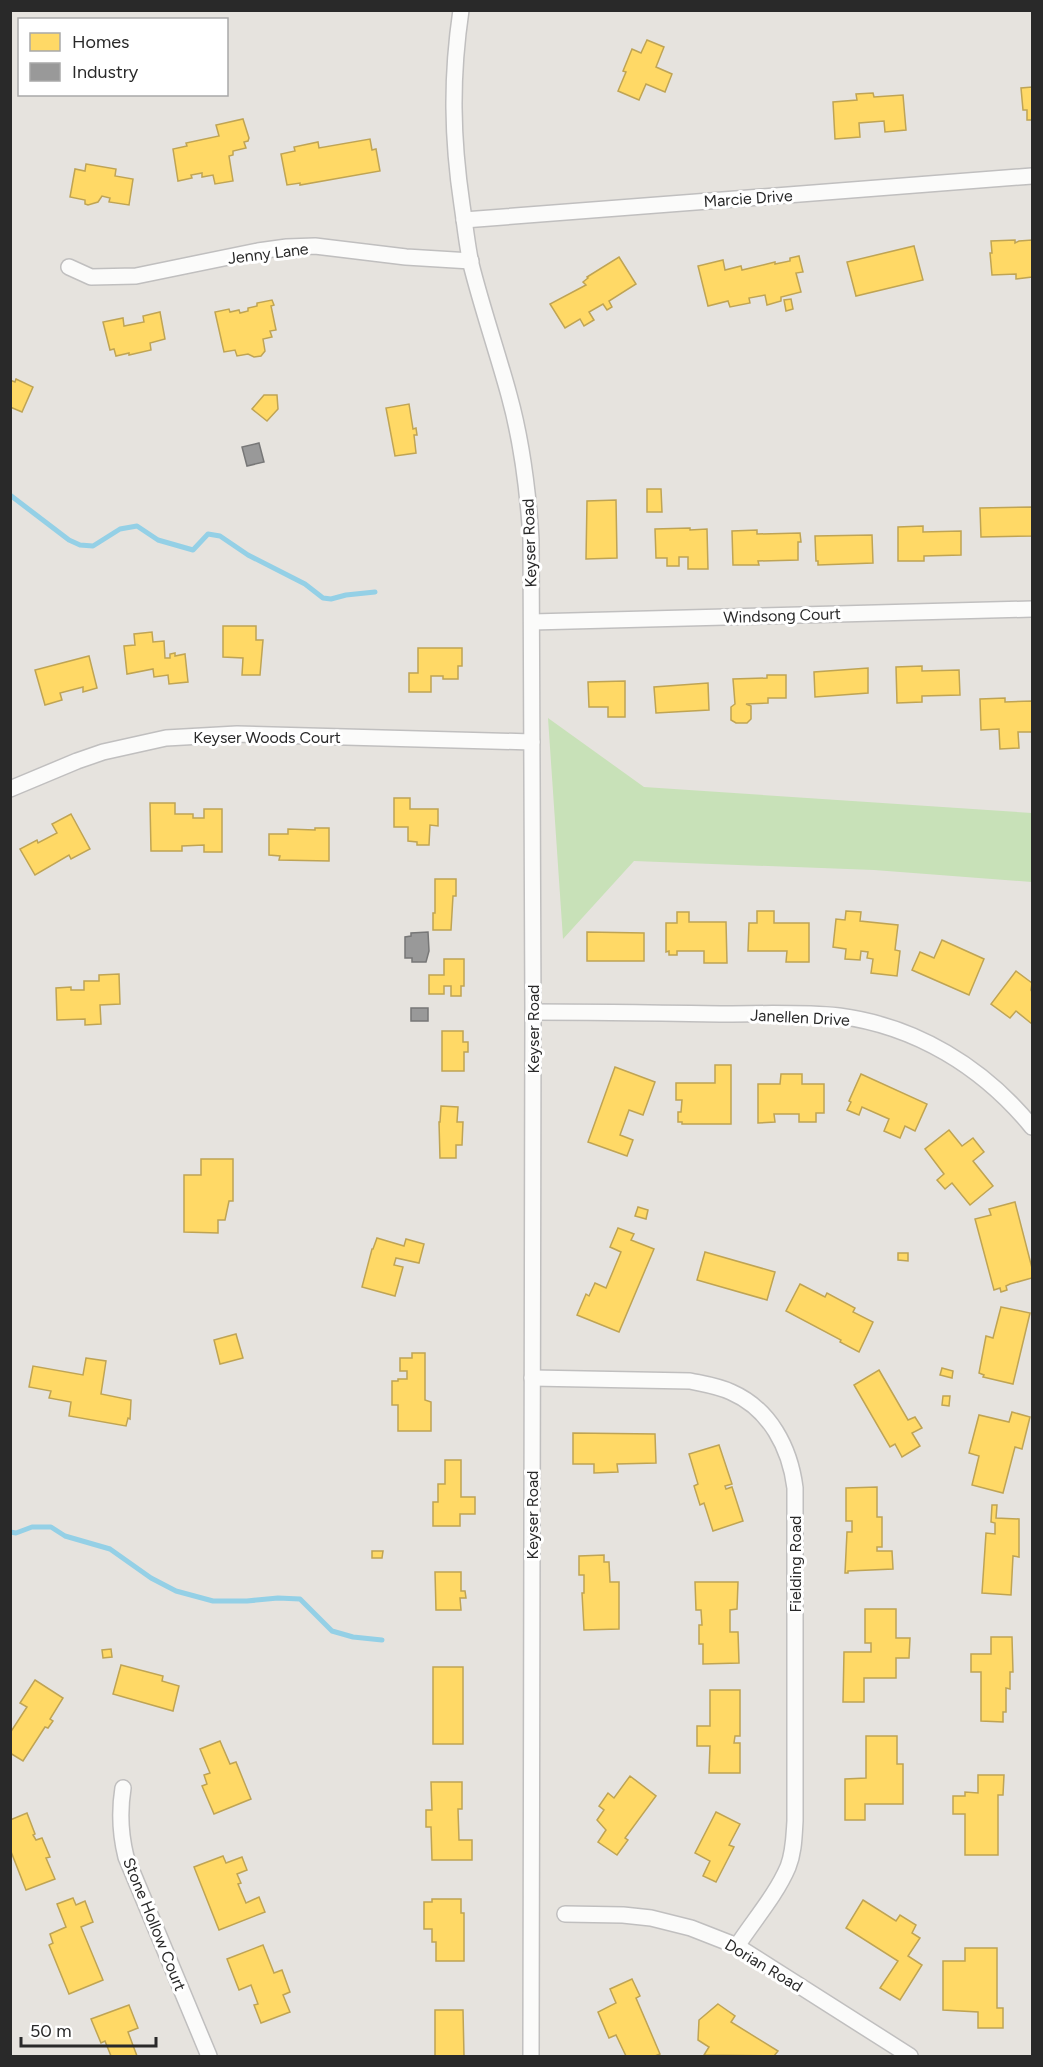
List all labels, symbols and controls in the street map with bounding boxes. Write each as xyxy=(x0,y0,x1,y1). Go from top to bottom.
legend xyxy=(18,18,228,96)
text: Homes xyxy=(72,31,130,53)
text: Industry xyxy=(72,61,139,83)
street label: Marcie Drive xyxy=(703,186,793,211)
street label: Jenny Lane xyxy=(227,239,310,268)
street label: Keyser Road xyxy=(518,498,541,588)
street label: Windsong Court xyxy=(723,604,841,627)
street label: Keyser Woods Court xyxy=(193,728,341,747)
street label: Keyser Road xyxy=(524,985,543,1073)
street label: Janellen Drive xyxy=(750,1005,851,1030)
street label: Keyser Road xyxy=(523,1471,542,1559)
street label: Fielding Road xyxy=(786,1516,805,1612)
street label: Stone Hollow Court xyxy=(119,1855,190,1993)
street label: Dorian Road xyxy=(721,1935,806,1996)
scale bar xyxy=(21,2010,156,2048)
text: 50 m xyxy=(30,2020,72,2042)

